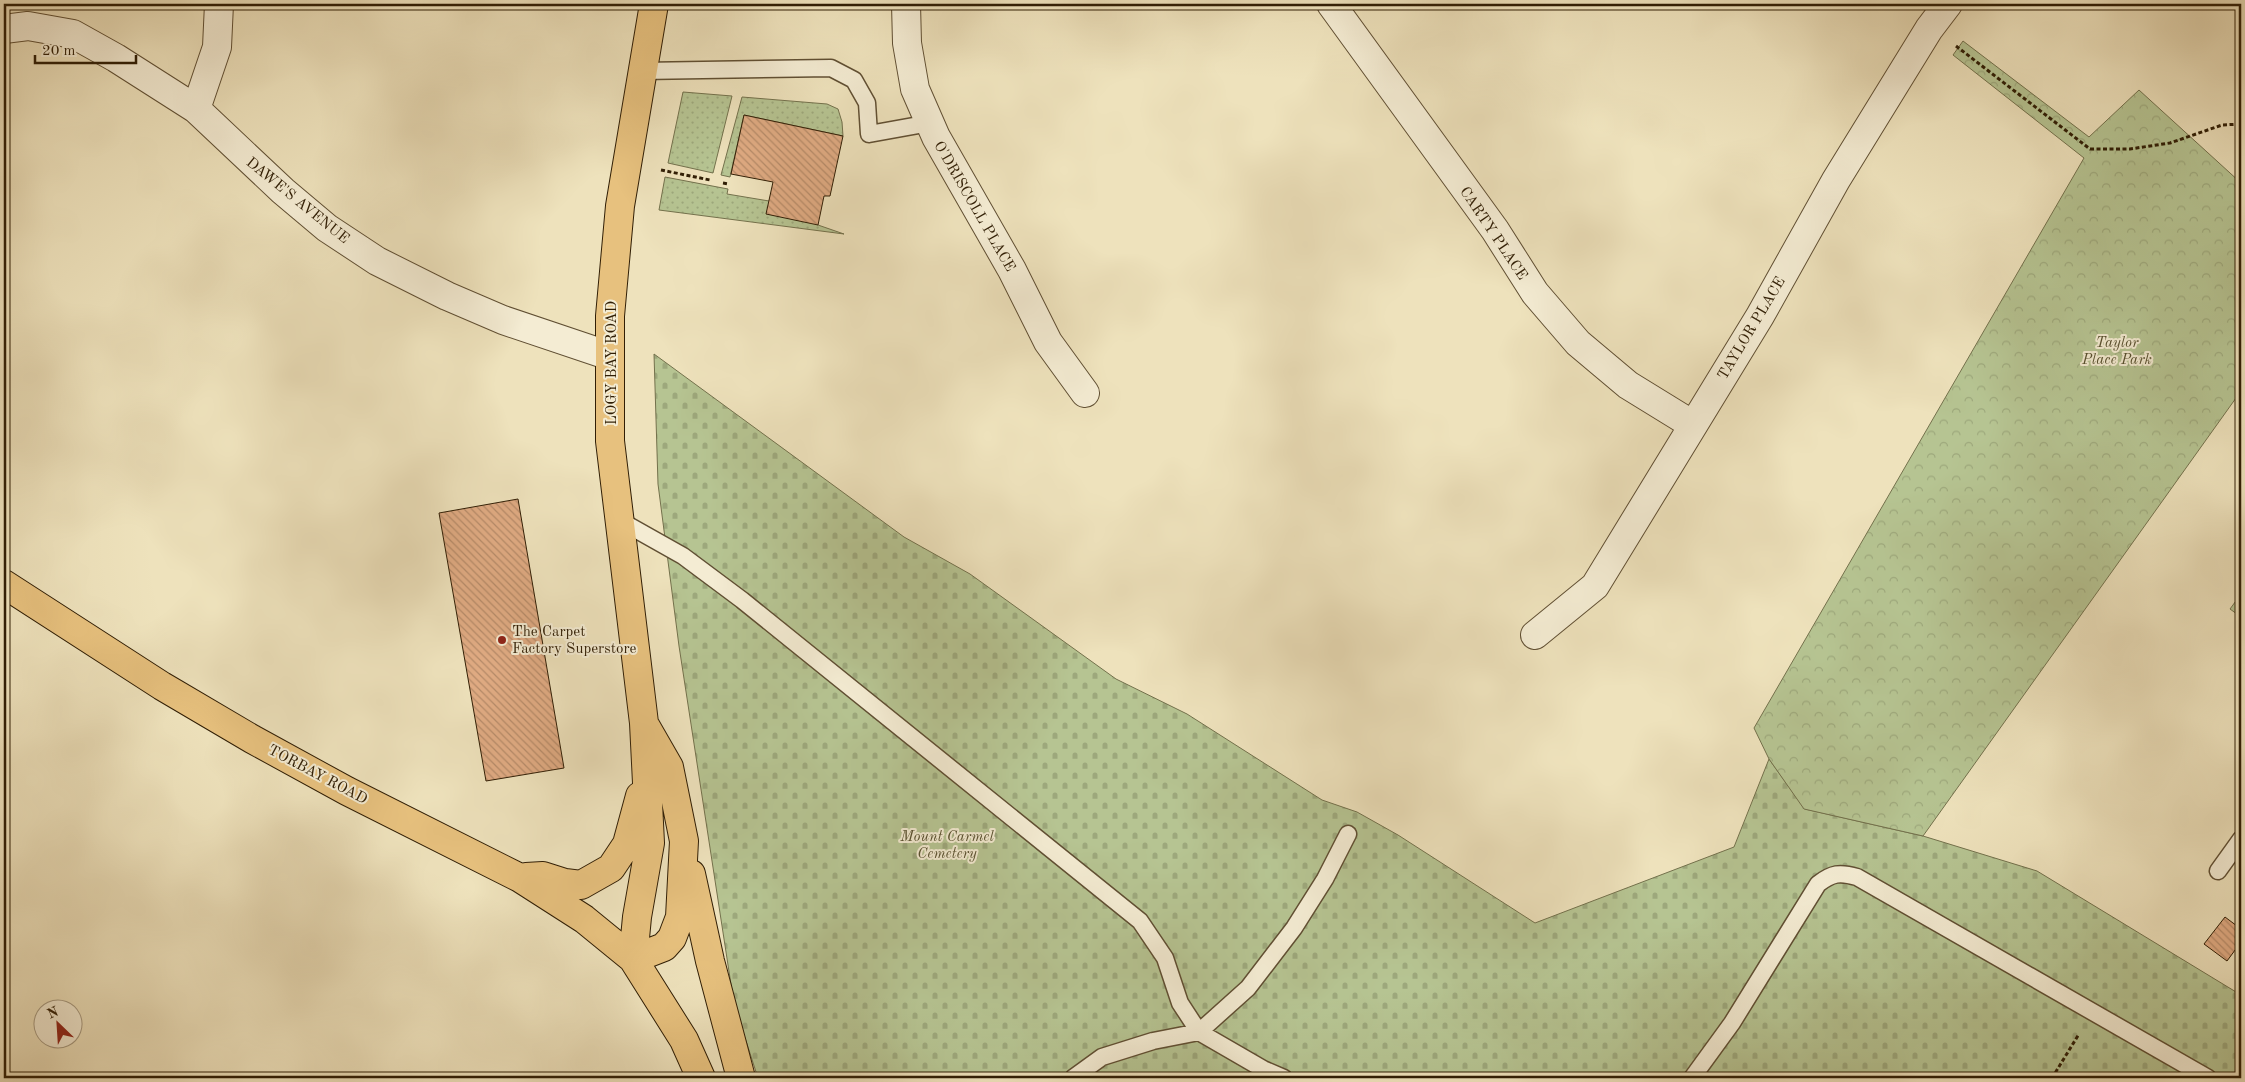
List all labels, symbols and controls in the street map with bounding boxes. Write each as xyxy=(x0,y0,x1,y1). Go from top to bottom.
scale bar xyxy=(35,32,136,64)
text: 20 m xyxy=(42,44,76,59)
street label: O'DRISCOLL PLACE xyxy=(930,139,1017,275)
street label: DAWE'S AVENUE xyxy=(243,155,351,247)
street label: CARTY PLACE xyxy=(1456,185,1529,283)
street label: TAYLOR PLACE xyxy=(1716,275,1789,383)
street label: LOGY BAY ROAD xyxy=(605,301,620,425)
park label: Taylor Place Park xyxy=(2081,336,2152,368)
place label: The Carpet Factory Superstore xyxy=(512,625,637,657)
marker: The Carpet Factory Superstore xyxy=(496,634,508,646)
street label: TORBAY ROAD xyxy=(265,743,369,808)
park label: Mount Carmel Cemetery xyxy=(899,830,994,862)
north arrow xyxy=(32,1000,82,1050)
text: N xyxy=(45,1004,61,1022)

